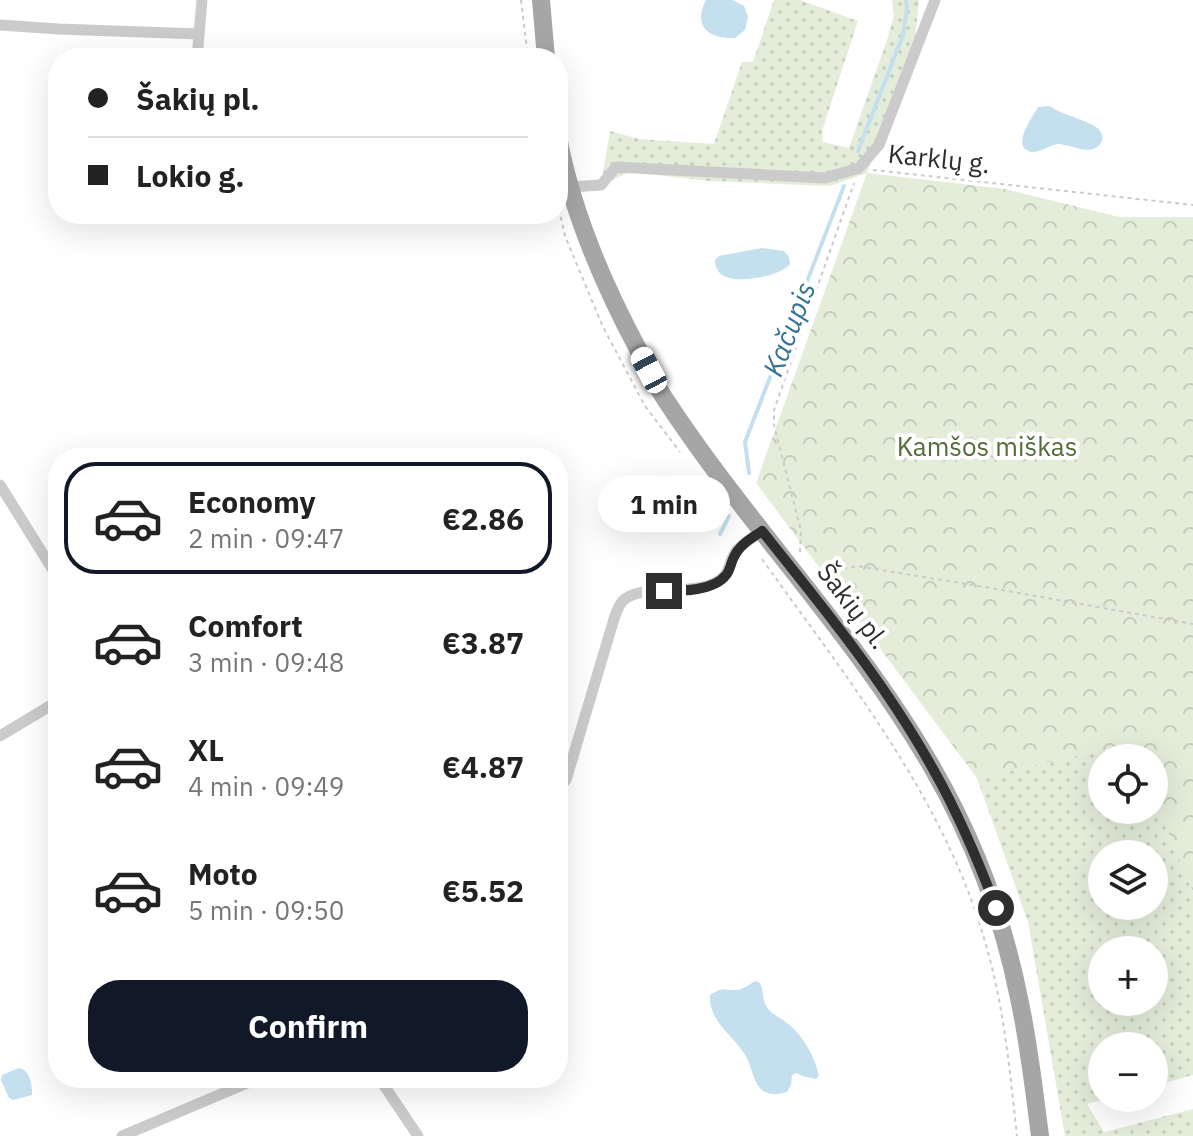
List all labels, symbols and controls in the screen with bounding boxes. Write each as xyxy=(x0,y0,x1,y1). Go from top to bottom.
text: Šakių pl. xyxy=(136,79,260,118)
street label: Karklų g. xyxy=(886,136,992,180)
text: Lokio g. xyxy=(136,156,244,195)
water label: Kačupis xyxy=(754,276,823,381)
car xyxy=(627,343,671,397)
park label: Kamšos miškas xyxy=(897,429,1077,463)
callout: 1 min xyxy=(598,475,730,531)
icon: car xyxy=(92,482,164,554)
text: Economy xyxy=(188,482,316,521)
text: 1 min xyxy=(630,487,698,521)
text: €2.86 xyxy=(442,499,524,538)
text: 2 min · 09:47 xyxy=(188,521,344,555)
street label: Šakių pl. xyxy=(810,555,897,655)
route end xyxy=(646,573,682,609)
icon: car xyxy=(92,606,164,678)
text: Comfort xyxy=(188,606,303,645)
text: €3.87 xyxy=(442,623,524,662)
text: 3 min · 09:48 xyxy=(188,645,344,679)
icon: car xyxy=(92,730,164,802)
text: XL xyxy=(188,730,224,769)
map controls xyxy=(1088,744,1168,1112)
button: locate xyxy=(1088,744,1168,824)
text: €4.87 xyxy=(442,747,524,786)
text: 4 min · 09:49 xyxy=(188,769,344,803)
button: layers xyxy=(1088,840,1168,920)
icon: car xyxy=(92,854,164,926)
text: Moto xyxy=(188,854,258,893)
text: €5.52 xyxy=(442,871,524,910)
route start xyxy=(978,890,1014,926)
text: 5 min · 09:50 xyxy=(188,893,344,927)
button: + xyxy=(1088,936,1168,1016)
button: Confirm xyxy=(88,980,528,1072)
button: − xyxy=(1088,1032,1168,1112)

